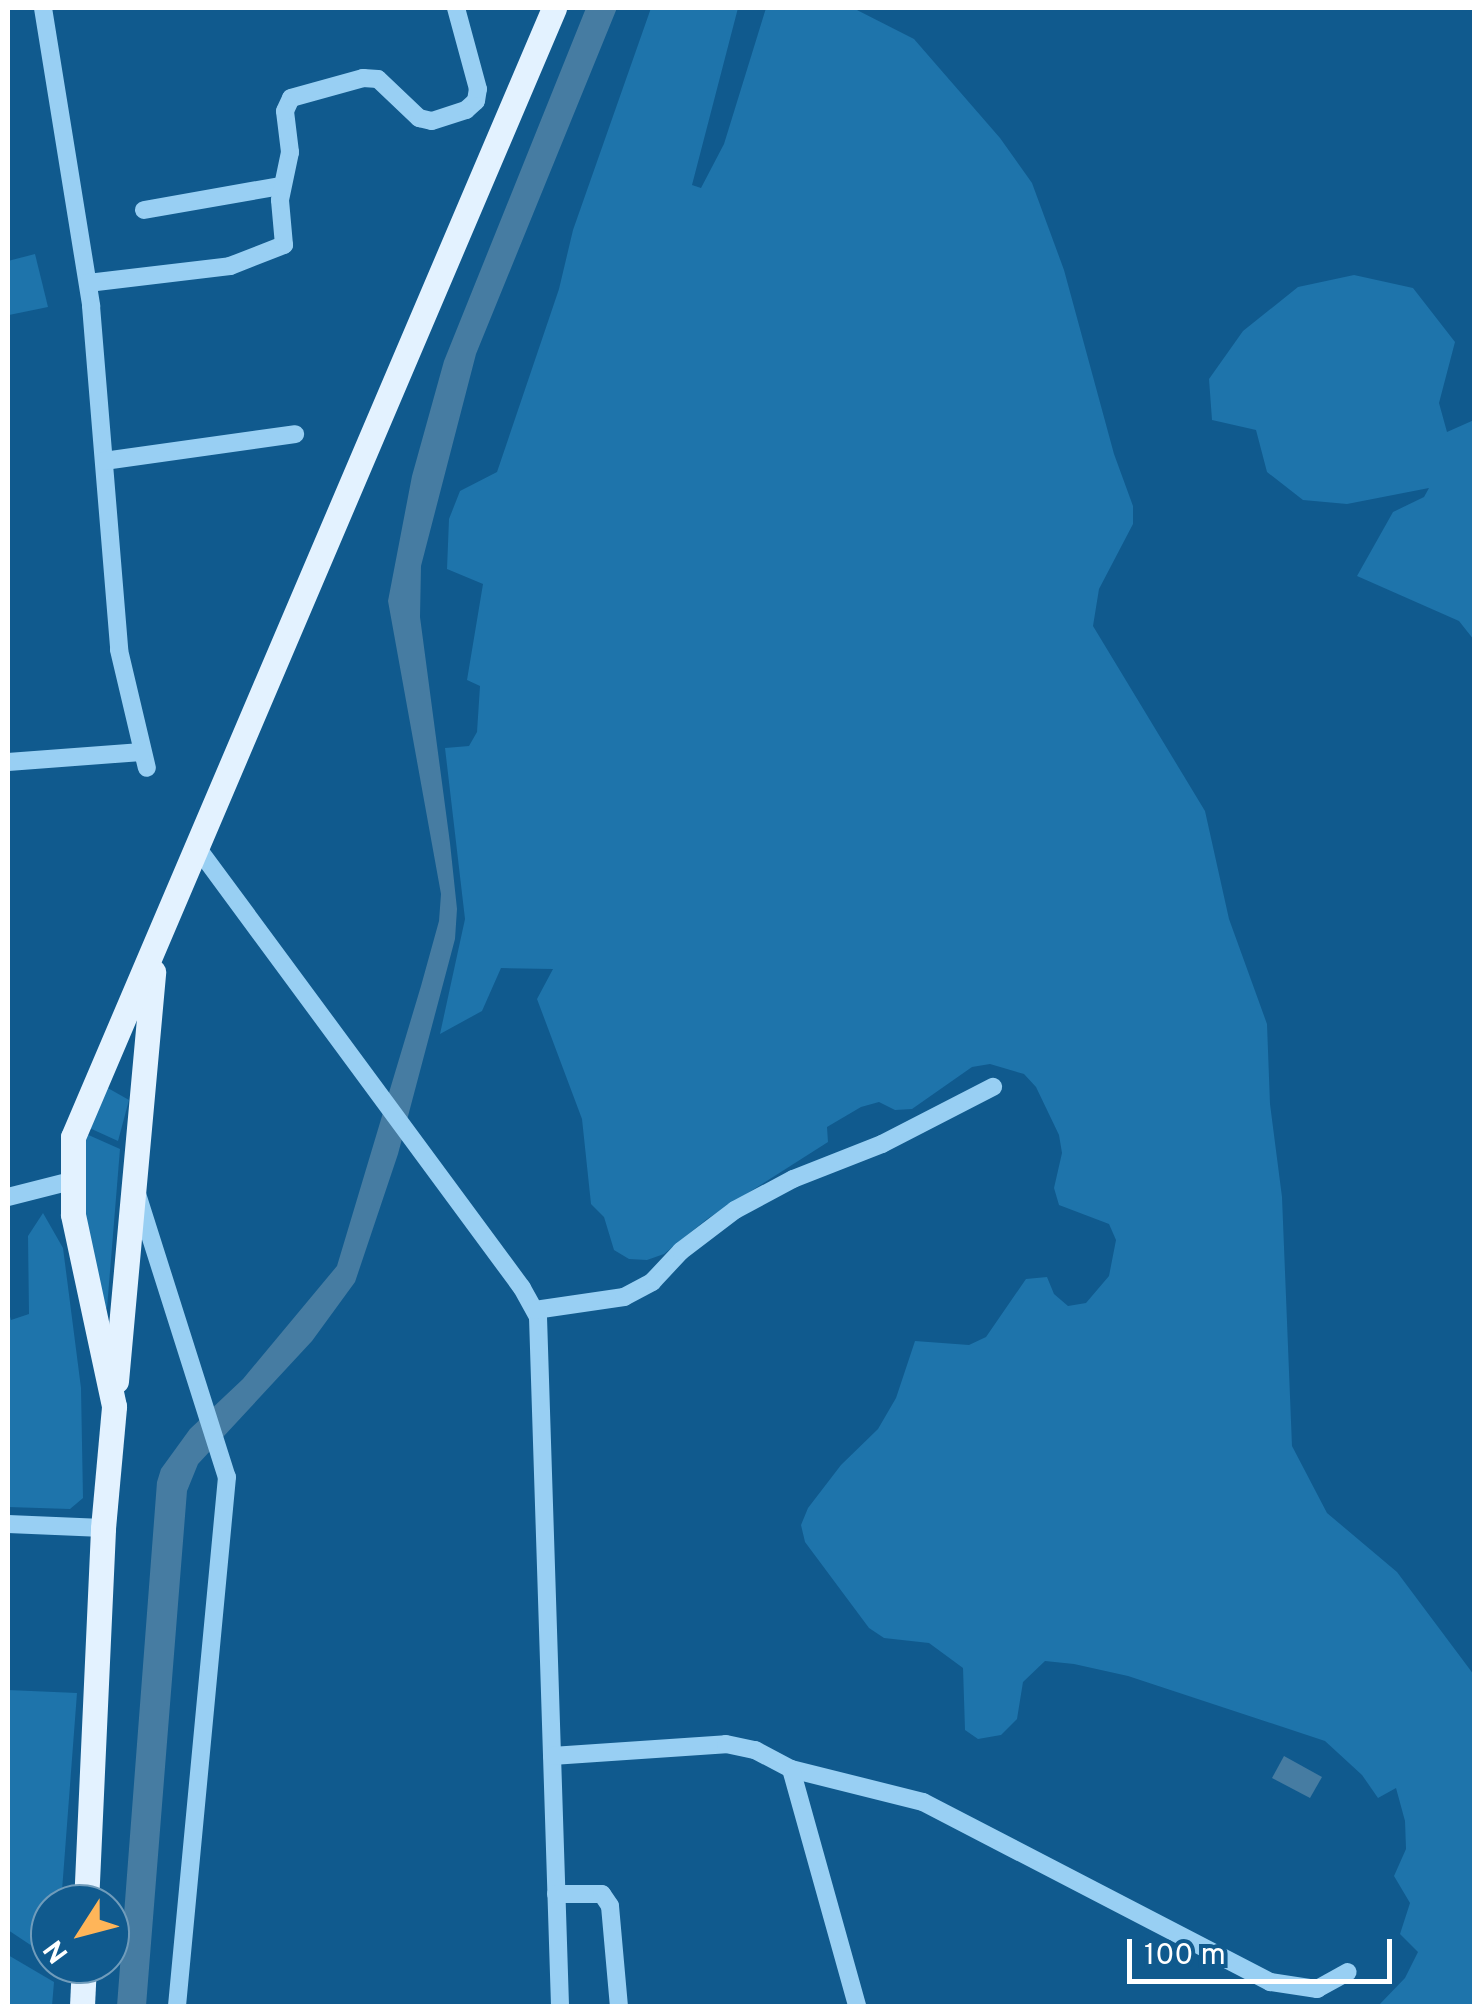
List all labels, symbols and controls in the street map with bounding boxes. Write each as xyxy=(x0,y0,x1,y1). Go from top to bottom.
north arrow xyxy=(30,1884,130,1984)
scale bar xyxy=(1132,1919,1397,1981)
text: N xyxy=(37,1932,78,1969)
text: 100 m xyxy=(1144,1938,1226,1975)

